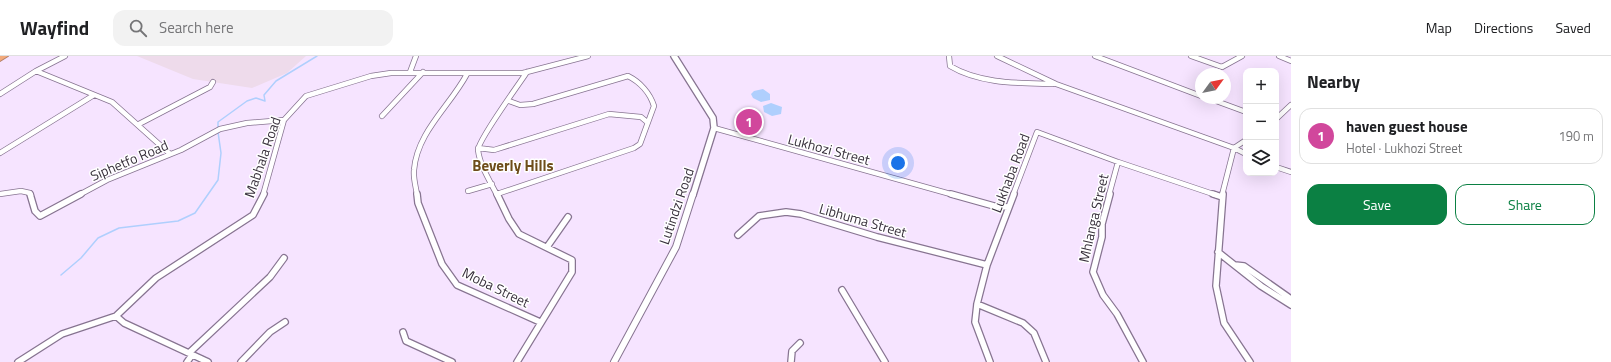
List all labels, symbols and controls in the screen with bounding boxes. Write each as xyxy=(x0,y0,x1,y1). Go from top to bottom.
search box xyxy=(113,10,393,46)
text: Wayfind xyxy=(20,13,89,42)
text: Search here xyxy=(159,16,234,39)
icon: search xyxy=(127,17,149,39)
text: Map xyxy=(1426,17,1452,38)
text: Directions xyxy=(1474,17,1533,38)
text: Saved xyxy=(1555,17,1591,38)
north arrow xyxy=(1195,68,1231,104)
map controls xyxy=(1243,68,1279,176)
button: + xyxy=(1243,68,1279,104)
text: Nearby xyxy=(1307,69,1360,95)
button: − xyxy=(1243,104,1279,140)
pin: 1 xyxy=(736,107,762,137)
street label: Mabhala Road xyxy=(238,114,286,200)
text: haven guest house xyxy=(1346,115,1468,138)
text: 1 xyxy=(1317,126,1325,146)
text: 190 m xyxy=(1558,126,1594,146)
street label: Lukhozi Street xyxy=(786,128,872,170)
street label: Lukhaba Road xyxy=(985,130,1035,216)
street label: Siphetfo Road xyxy=(87,134,171,186)
text: Hotel · Lukhozi Street xyxy=(1346,138,1462,158)
button: layers xyxy=(1243,140,1279,176)
your location xyxy=(888,153,908,173)
district label: Beverly Hills xyxy=(472,154,554,177)
street label: Lutindzi Road xyxy=(653,165,699,247)
street label: Mhlanga Street xyxy=(1073,172,1113,264)
button: Save xyxy=(1307,184,1447,225)
button: Share xyxy=(1455,184,1595,225)
street label: Libhuma Street xyxy=(817,198,909,243)
street label: Moba Street xyxy=(459,262,533,312)

